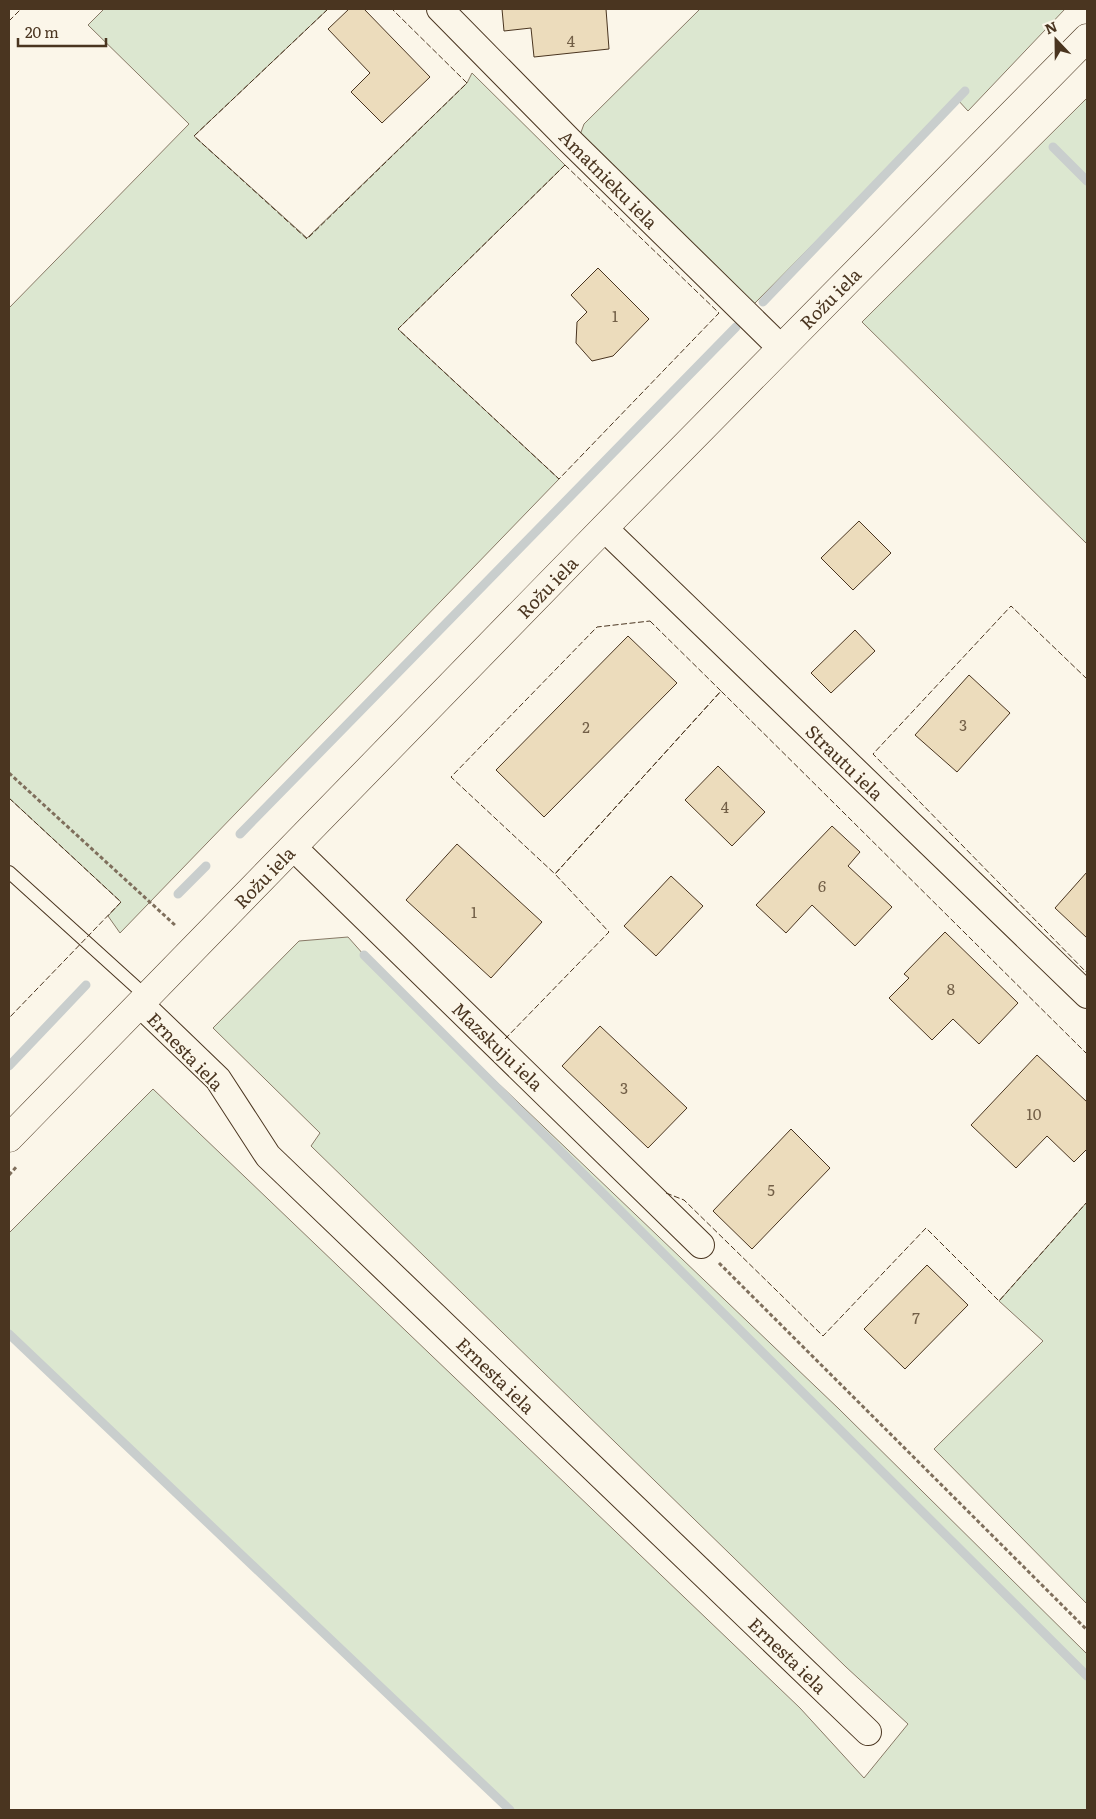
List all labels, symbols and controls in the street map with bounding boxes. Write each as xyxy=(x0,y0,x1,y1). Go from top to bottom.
scale bar xyxy=(18,15,105,47)
north arrow xyxy=(1031,15,1081,65)
text: N xyxy=(1042,15,1060,38)
text: 20 m xyxy=(25,20,59,43)
house number: 4 xyxy=(567,29,575,52)
street label: Amatnieku iela xyxy=(554,124,665,235)
street label: Rožu iela xyxy=(793,261,867,335)
house number: 1 xyxy=(612,304,618,327)
street label: Rožu iela xyxy=(510,550,584,624)
house number: 3 xyxy=(959,713,967,736)
house number: 2 xyxy=(582,715,590,738)
street label: Strautu iela xyxy=(800,718,890,806)
house number: 4 xyxy=(721,795,729,818)
street label: Rožu iela xyxy=(227,840,301,914)
house number: 6 xyxy=(818,874,826,897)
house number: 1 xyxy=(471,900,477,923)
house number: 8 xyxy=(947,977,955,1000)
street label: Mazskuju iela xyxy=(446,995,550,1097)
street label: Ernesta iela xyxy=(142,1006,231,1097)
house number: 3 xyxy=(620,1076,628,1099)
house number: 10 xyxy=(1027,1102,1042,1125)
house number: 5 xyxy=(767,1178,775,1201)
house number: 7 xyxy=(912,1306,920,1329)
street label: Ernesta iela xyxy=(451,1331,542,1420)
street label: Ernesta iela xyxy=(743,1611,834,1700)

